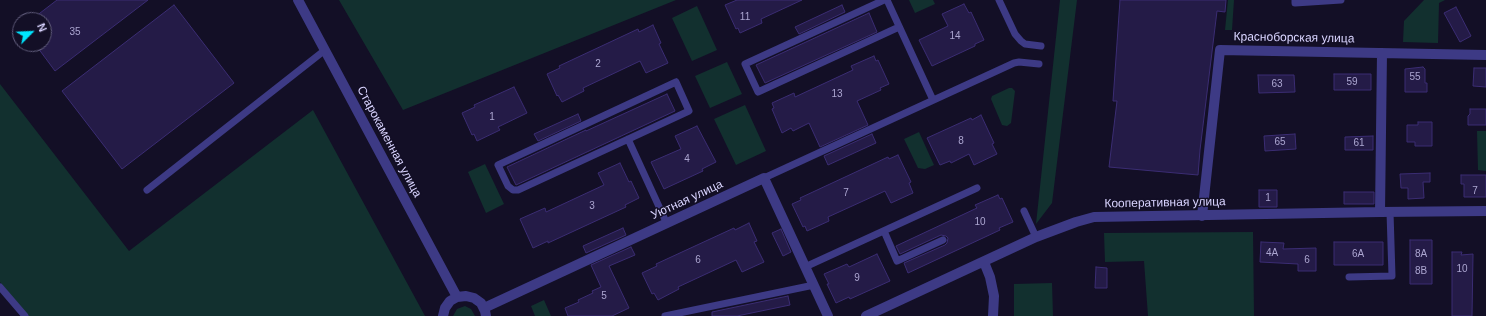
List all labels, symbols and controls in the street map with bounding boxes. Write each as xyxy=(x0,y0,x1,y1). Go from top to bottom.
house number: 11 xyxy=(740,11,750,23)
north arrow xyxy=(12,12,52,52)
text: N xyxy=(35,21,49,34)
house number: 35 xyxy=(69,26,81,38)
house number: 14 xyxy=(949,30,961,42)
street label: Красноборская улица xyxy=(1233,30,1355,46)
house number: 2 xyxy=(595,58,601,70)
house number: 55 xyxy=(1409,71,1421,83)
house number: 59 xyxy=(1346,76,1358,88)
house number: 63 xyxy=(1271,78,1283,90)
street label: Старокаменная улица xyxy=(354,84,424,200)
house number: 13 xyxy=(831,88,843,100)
house number: 1 xyxy=(489,111,495,123)
house number: 8 xyxy=(958,135,964,147)
house number: 65 xyxy=(1274,136,1286,148)
house number: 61 xyxy=(1353,137,1365,149)
house number: 4 xyxy=(684,153,690,165)
street label: Уютная улица xyxy=(649,177,725,223)
house number: 7 xyxy=(1472,185,1478,197)
house number: 7 xyxy=(843,187,849,199)
house number: 1 xyxy=(1265,192,1271,204)
street label: Кооперативная улица xyxy=(1104,195,1226,211)
house number: 3 xyxy=(589,200,595,212)
house number: 10 xyxy=(974,216,986,228)
house number: 4А xyxy=(1266,247,1278,259)
house number: 6А xyxy=(1352,248,1364,260)
house number: 8А xyxy=(1415,248,1427,260)
house number: 6 xyxy=(695,254,701,266)
house number: 6 xyxy=(1304,254,1310,266)
house number: 10 xyxy=(1456,263,1468,275)
house number: 8В xyxy=(1415,265,1427,277)
house number: 9 xyxy=(854,272,860,284)
house number: 5 xyxy=(601,290,607,302)

